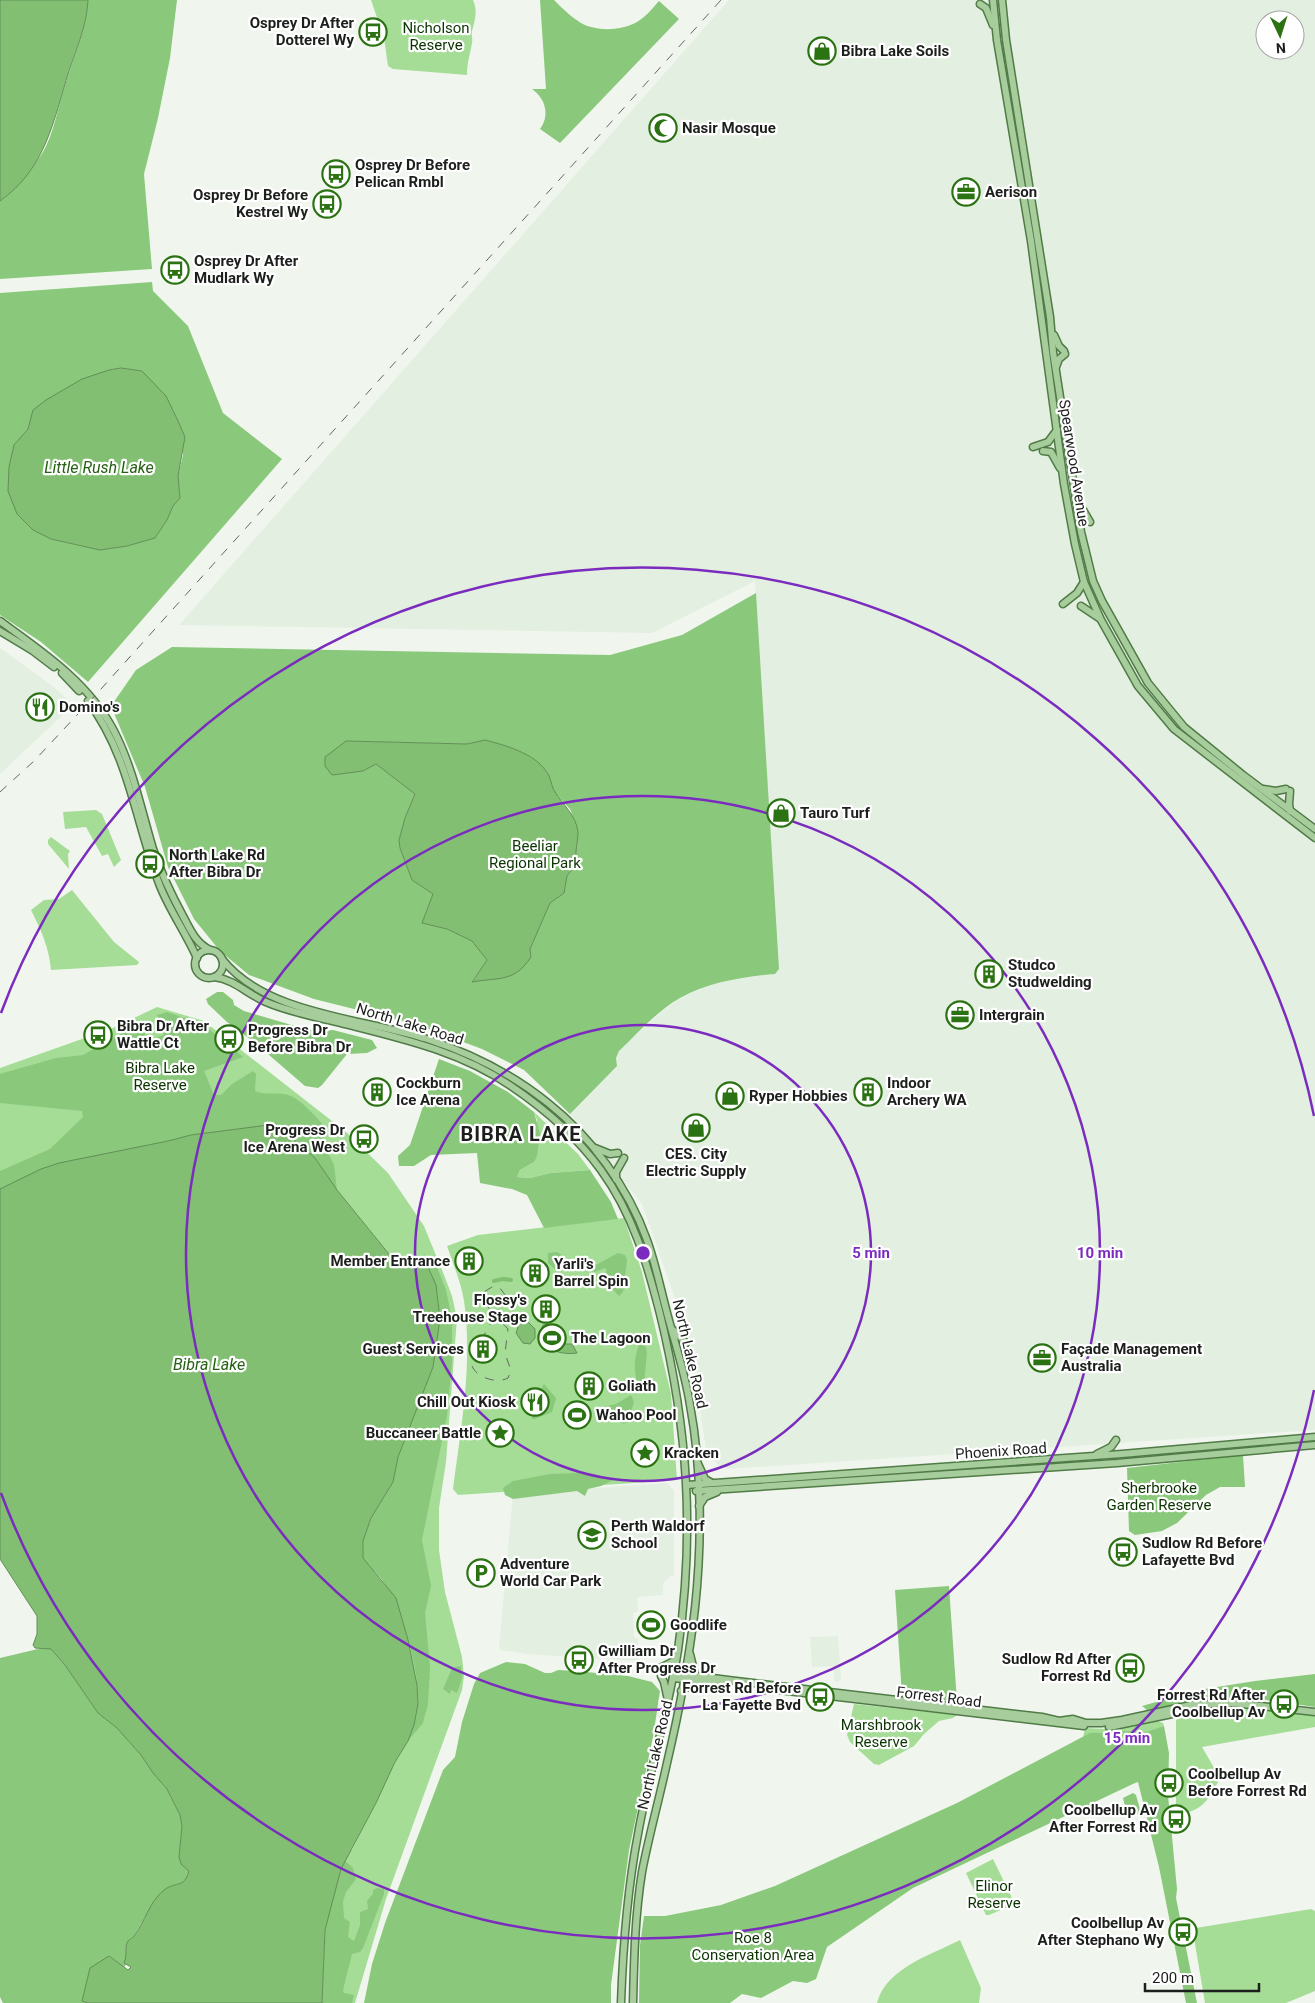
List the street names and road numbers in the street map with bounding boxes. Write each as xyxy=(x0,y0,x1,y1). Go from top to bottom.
street label: Spearwood Avenue xyxy=(1055,398,1093,528)
street label: North Lake Road xyxy=(354,999,466,1049)
street label: North Lake Road xyxy=(669,1298,711,1410)
street label: Phoenix Road xyxy=(955,1439,1047,1463)
street label: Forrest Road xyxy=(895,1683,983,1711)
street label: North Lake Road xyxy=(634,1699,676,1811)

